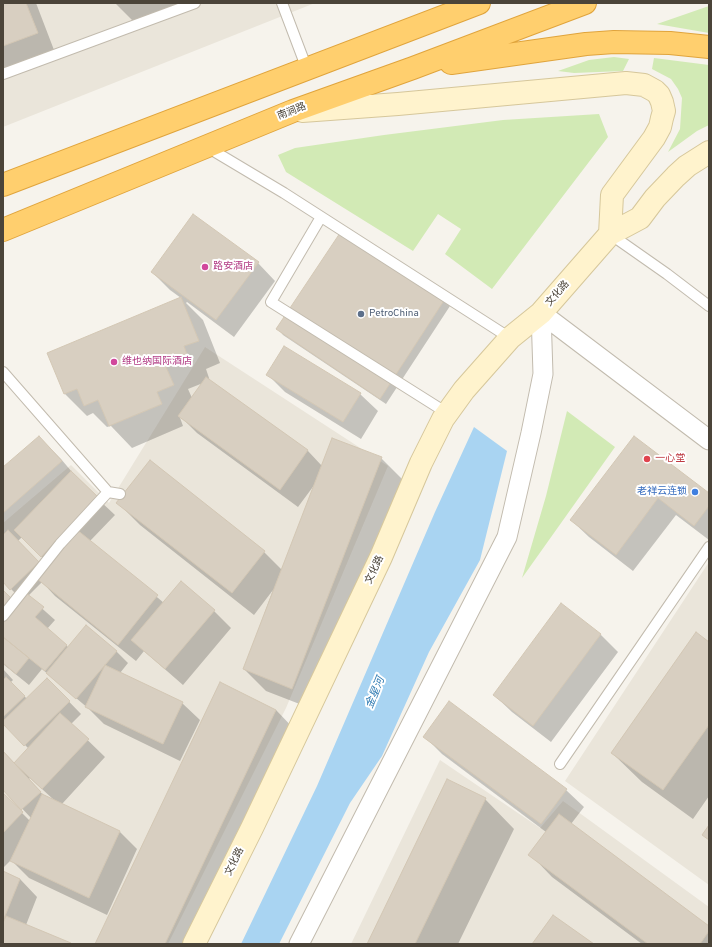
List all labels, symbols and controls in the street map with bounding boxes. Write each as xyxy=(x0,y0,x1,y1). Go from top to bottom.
street label: 南涧路 xyxy=(276,101,308,123)
place label: 路安酒店 xyxy=(213,261,253,273)
marker: 路安酒店 xyxy=(200,262,210,272)
street label: 文化路 xyxy=(544,279,572,309)
place label: PetroChina xyxy=(369,308,419,320)
marker: PetroChina xyxy=(356,309,366,319)
place label: 维也纳国际酒店 xyxy=(122,356,192,368)
marker: 维也纳国际酒店 xyxy=(109,357,119,367)
place label: 一心堂 xyxy=(655,453,685,465)
marker: 一心堂 xyxy=(642,454,652,464)
place label: 老祥云连锁 xyxy=(637,486,687,498)
marker: 老祥云连锁 xyxy=(690,487,700,497)
street label: 文化路 xyxy=(363,554,387,586)
water label: 金星河 xyxy=(364,675,388,711)
street label: 文化路 xyxy=(223,846,247,878)

